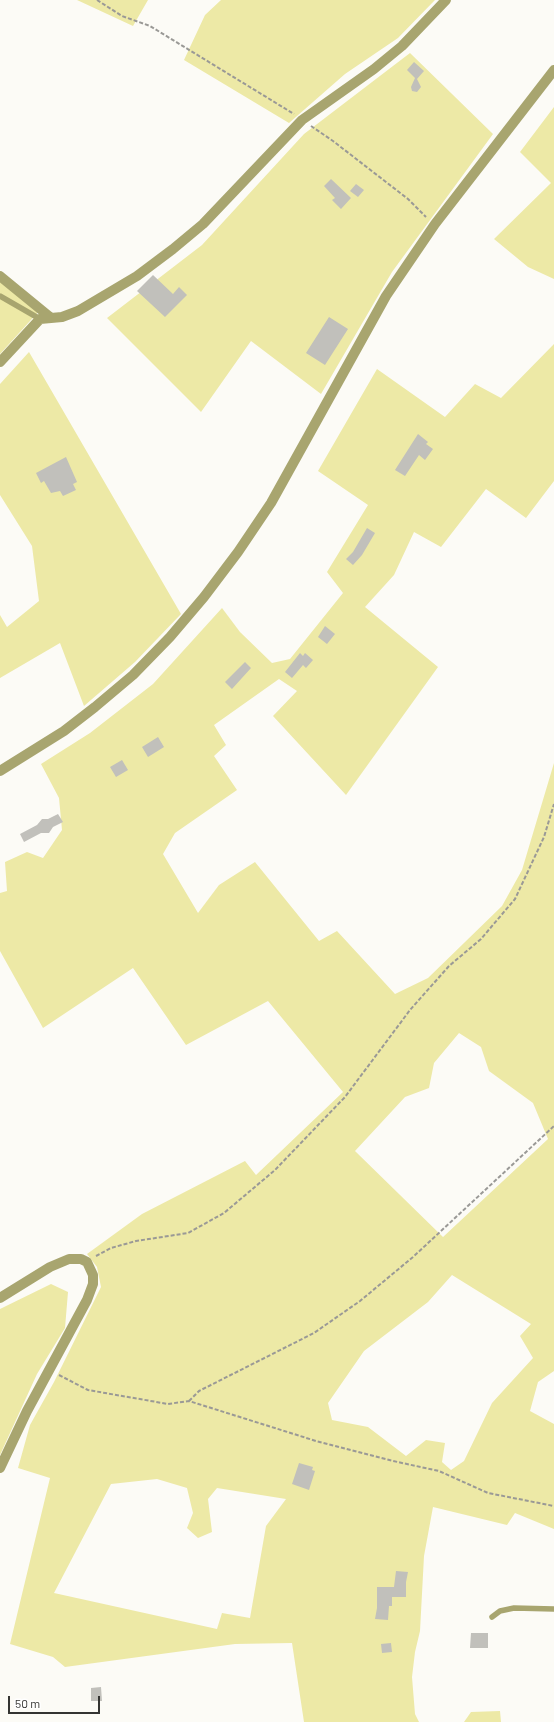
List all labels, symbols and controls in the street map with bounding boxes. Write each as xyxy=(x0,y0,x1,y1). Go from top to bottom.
scale bar xyxy=(10,1688,102,1714)
text: 50 m xyxy=(15,1696,40,1710)

